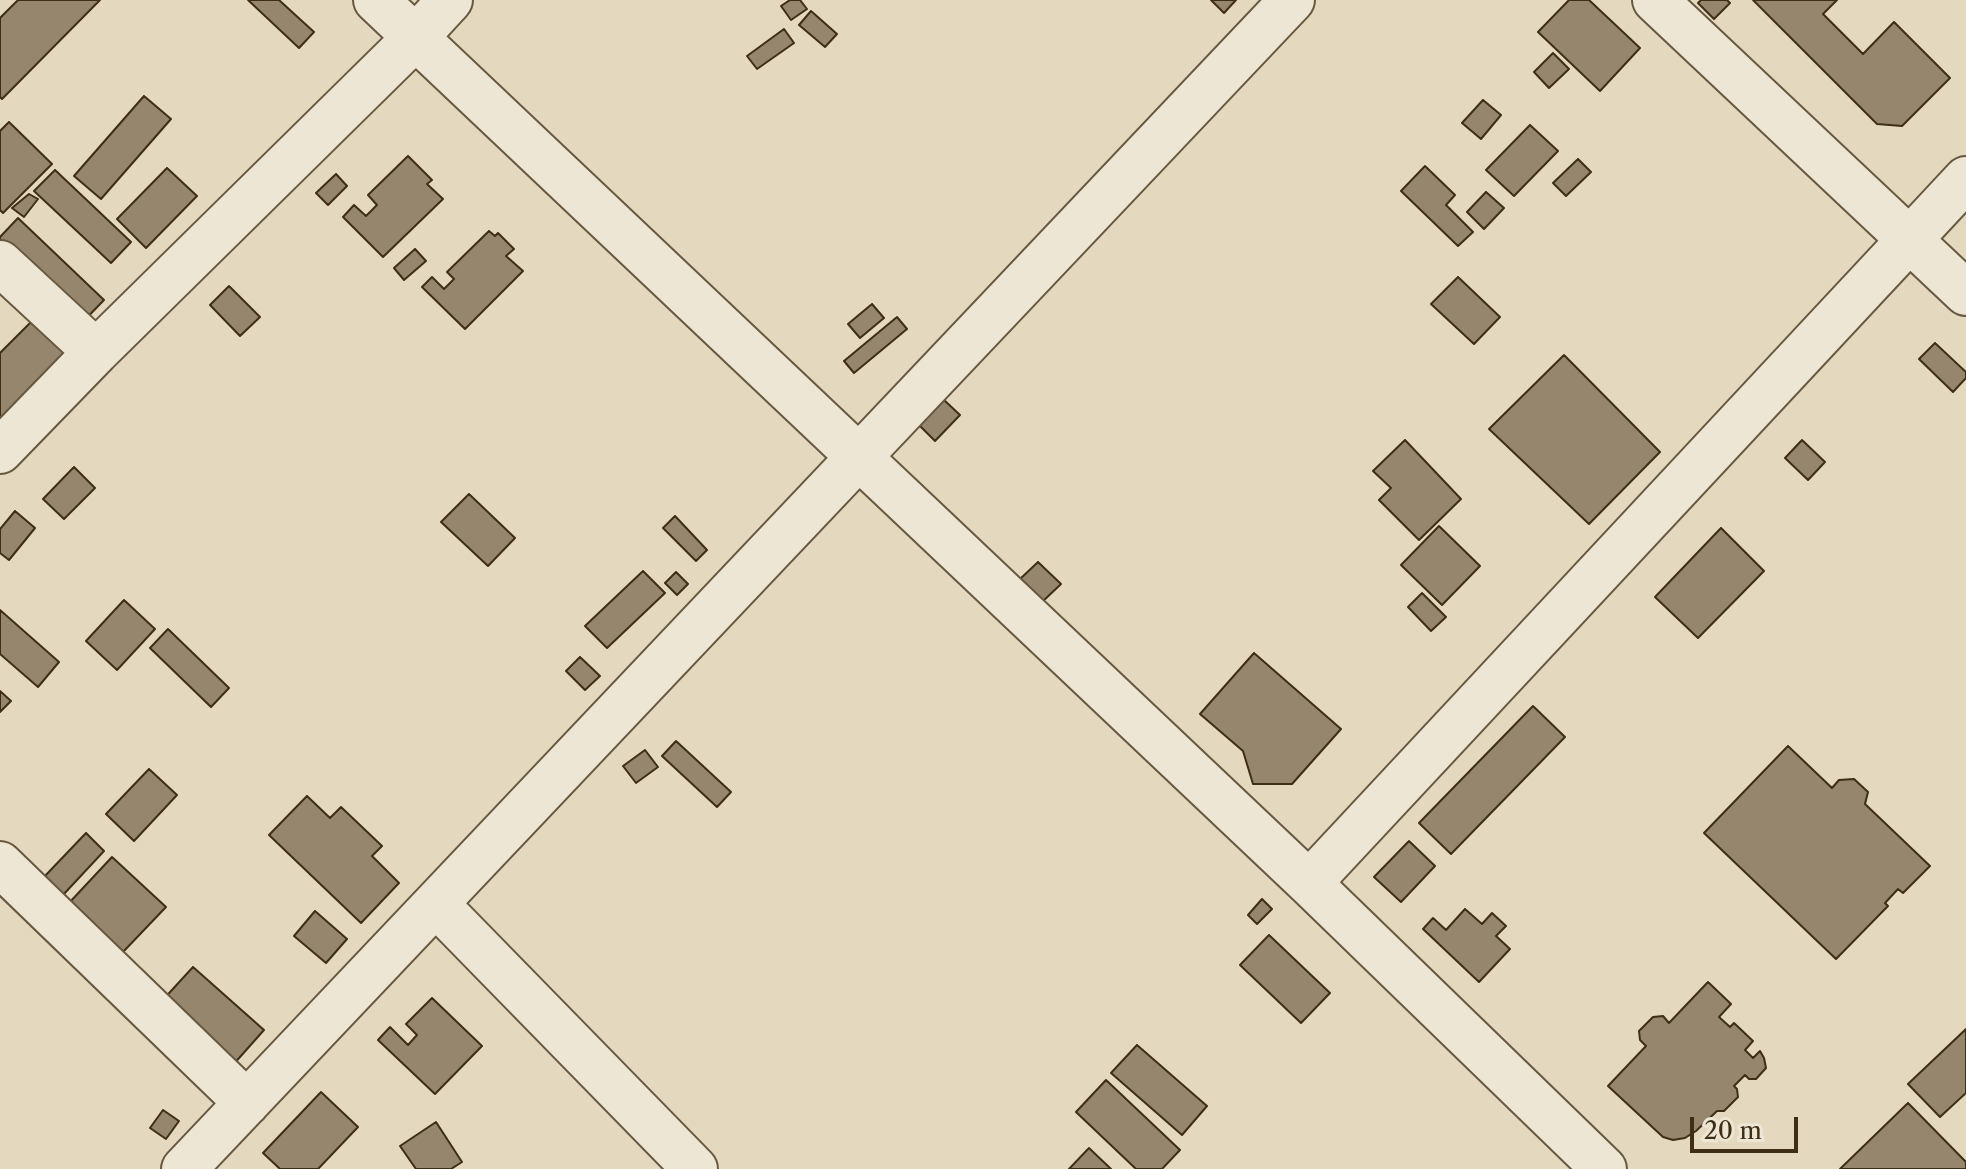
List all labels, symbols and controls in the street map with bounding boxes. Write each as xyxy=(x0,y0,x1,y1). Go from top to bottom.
scale bar xyxy=(1694,1101,1802,1151)
text: 20 m xyxy=(1704,1116,1762,1145)

